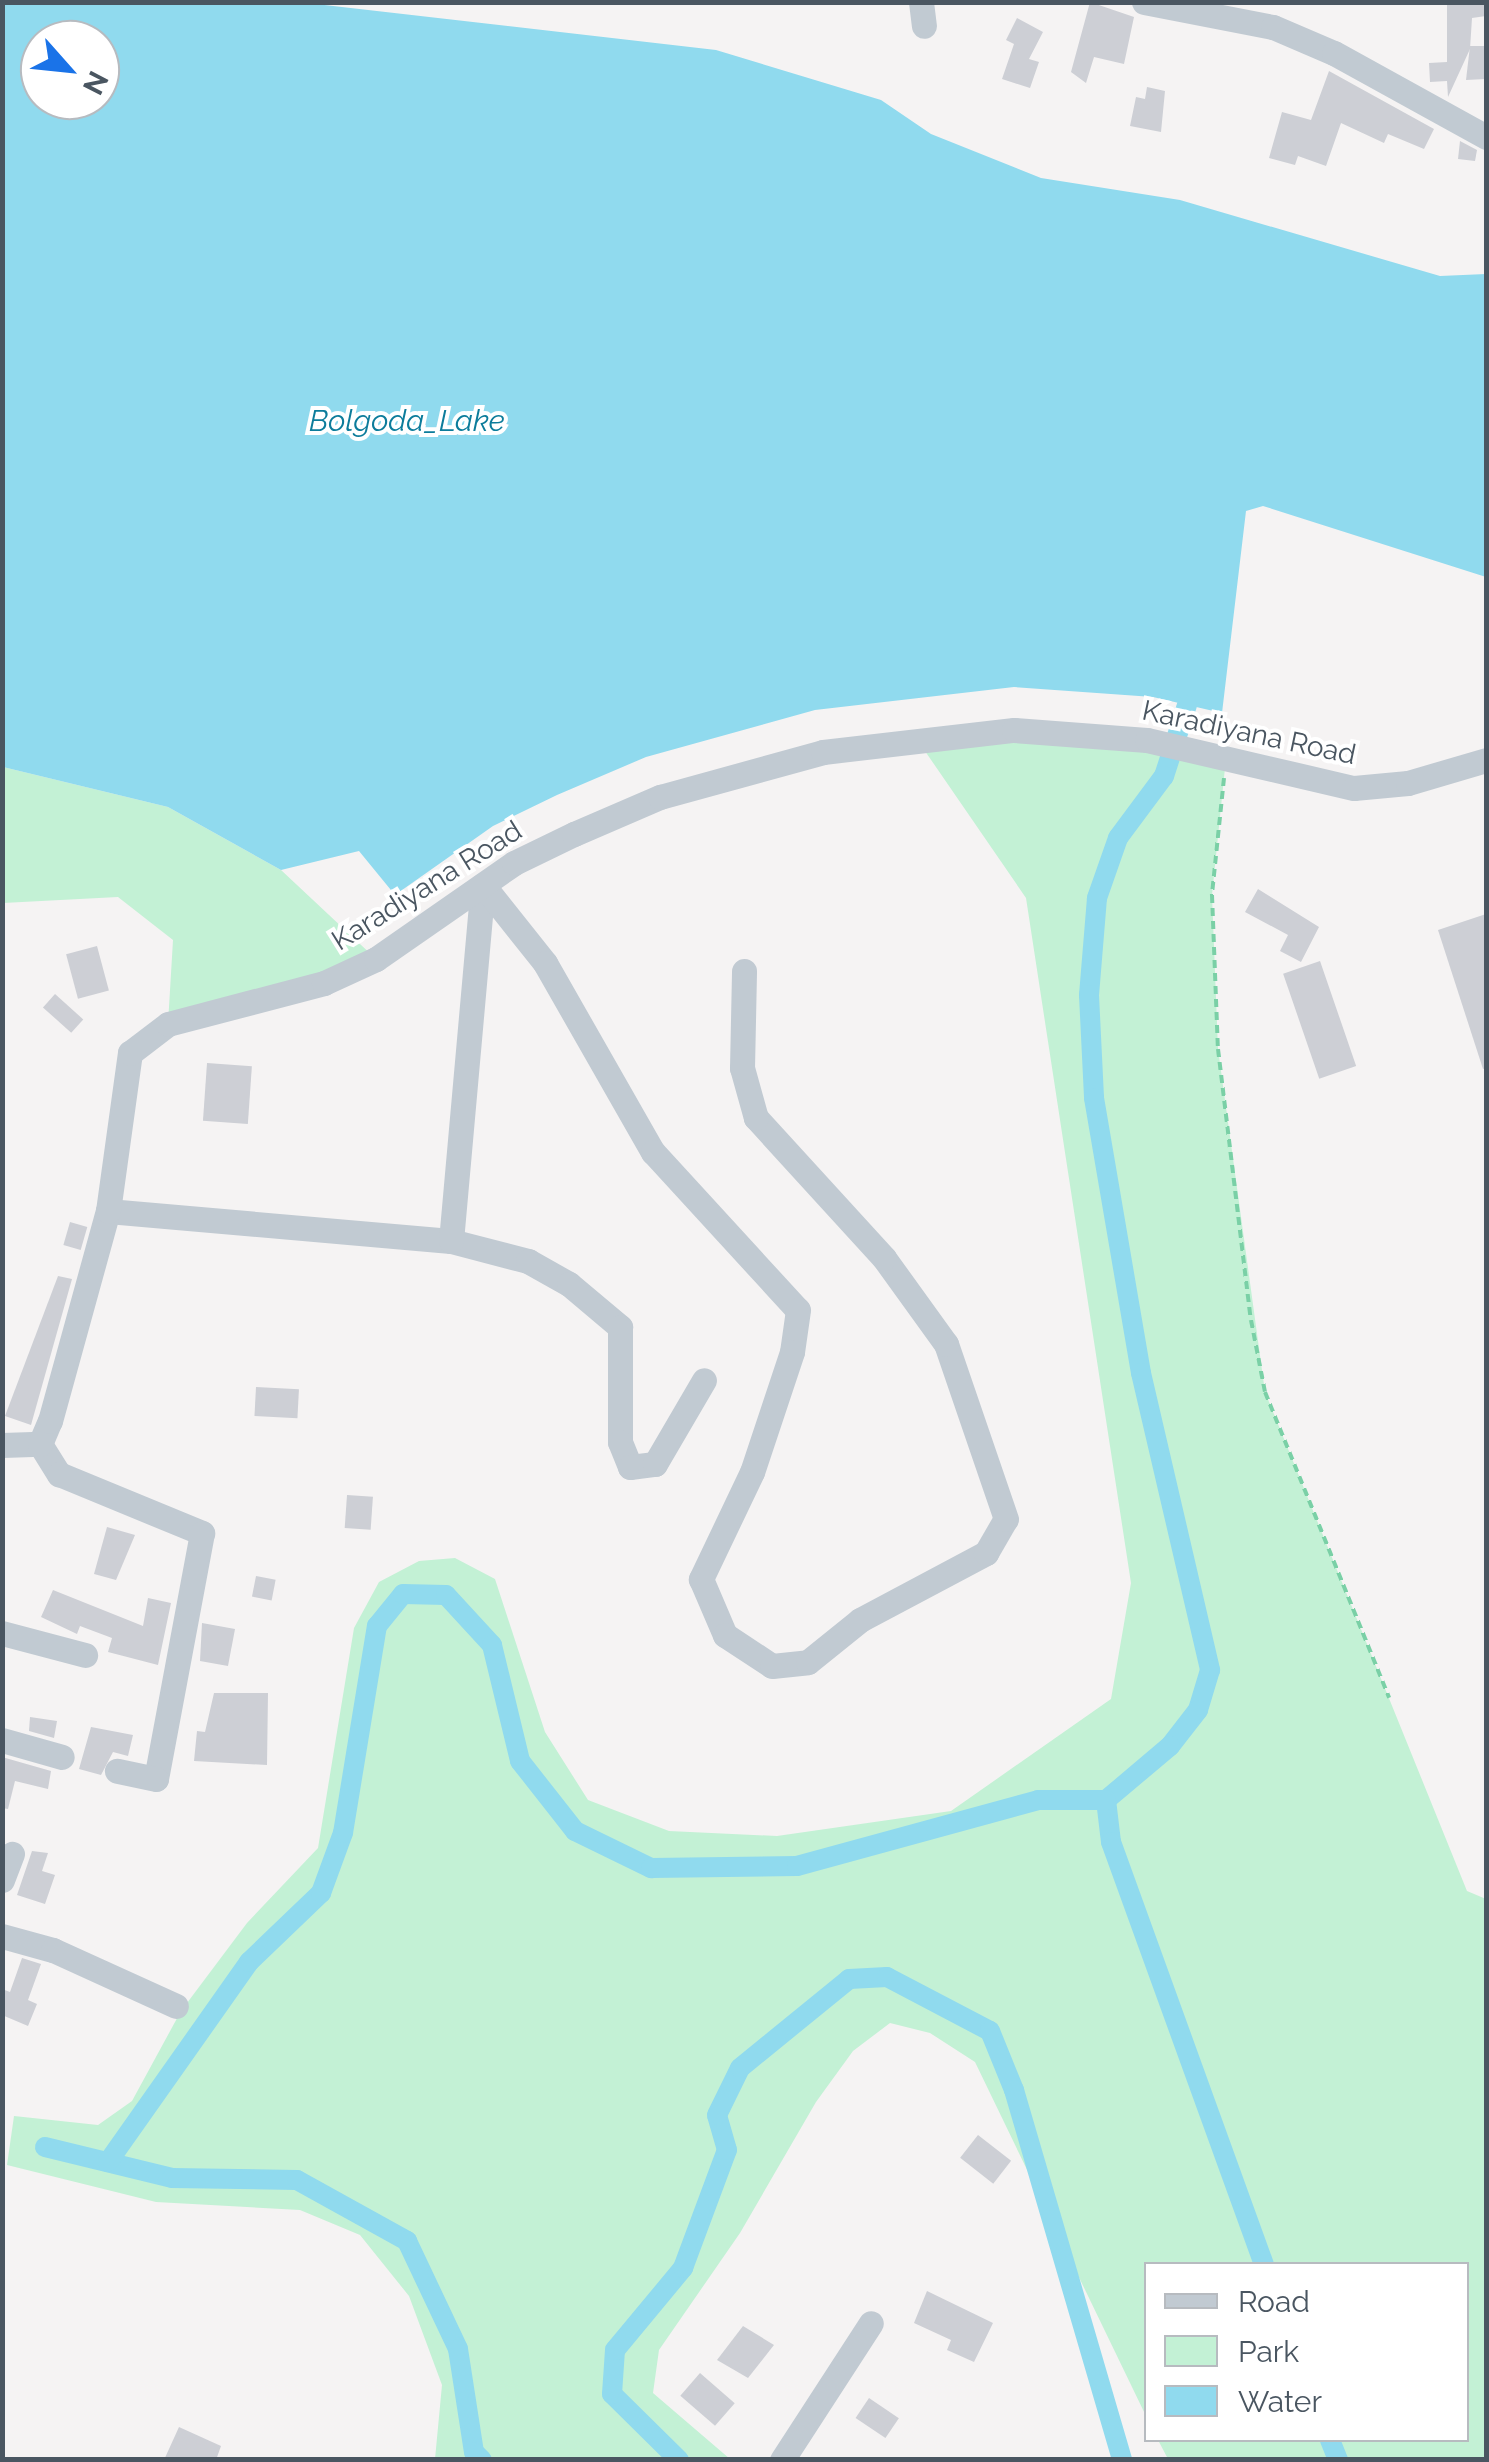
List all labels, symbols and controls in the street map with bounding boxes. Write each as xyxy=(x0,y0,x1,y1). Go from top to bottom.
north arrow xyxy=(20,20,120,120)
text: N xyxy=(76,66,115,100)
water label: Bolgoda_Lake xyxy=(309,403,505,439)
street label: Karadiyana Road xyxy=(1139,694,1359,772)
street label: Karadiyana Road xyxy=(326,814,528,958)
legend xyxy=(1144,2262,1469,2442)
text: Road xyxy=(1238,2284,1310,2319)
text: Park xyxy=(1238,2334,1299,2369)
text: Water xyxy=(1238,2384,1322,2419)

